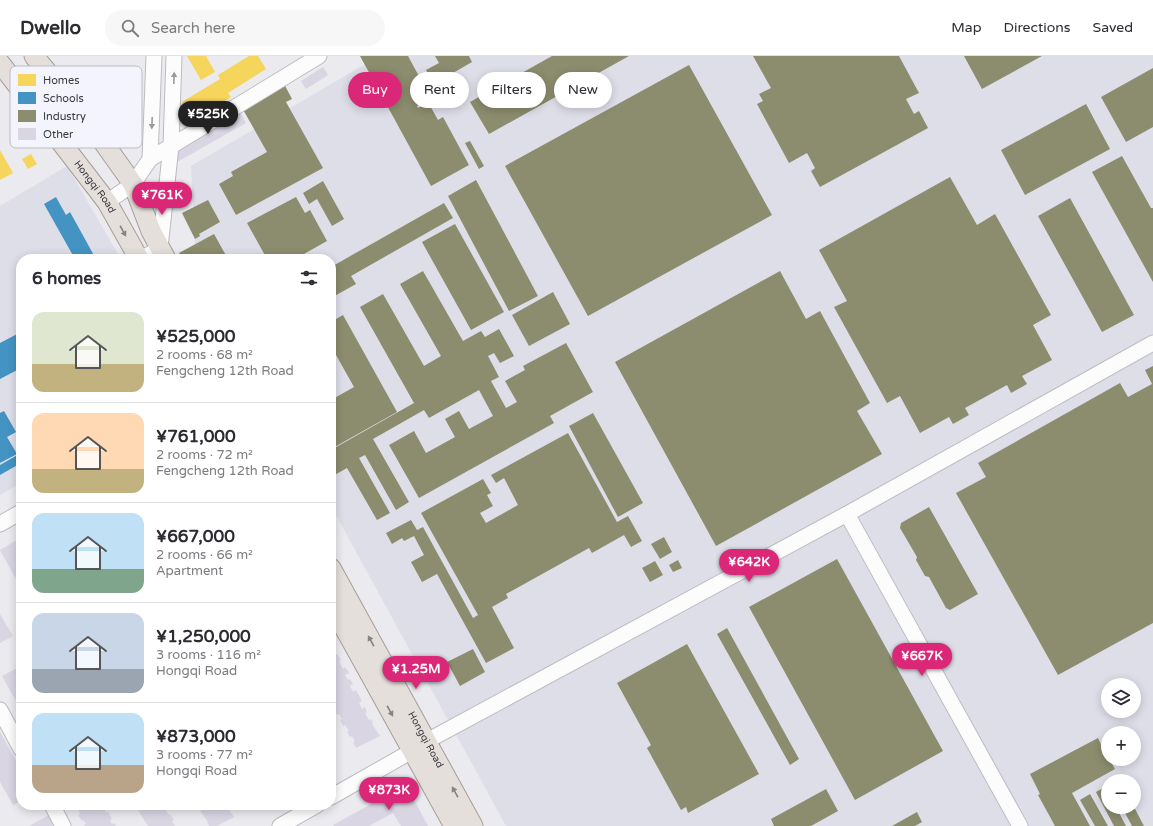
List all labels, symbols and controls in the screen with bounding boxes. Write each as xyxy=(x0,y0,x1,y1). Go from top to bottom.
search box xyxy=(105,10,385,46)
text: Dwello xyxy=(20,17,81,39)
icon: search xyxy=(119,17,141,39)
text: Search here xyxy=(151,19,235,37)
text: Map xyxy=(951,19,982,36)
text: Directions xyxy=(1004,19,1071,36)
text: Saved xyxy=(1093,19,1133,36)
legend xyxy=(10,66,142,148)
one-way arrow xyxy=(170,72,177,84)
chip: Buy xyxy=(348,72,402,108)
chip: Rent xyxy=(410,72,469,108)
chip: Filters xyxy=(477,72,546,108)
chip: New xyxy=(554,72,612,108)
text: Homes xyxy=(43,74,79,87)
text: Schools xyxy=(43,92,84,105)
pin: ¥525K xyxy=(180,101,236,135)
text: ¥525K xyxy=(187,106,229,122)
text: Industry xyxy=(43,110,86,123)
one-way arrow xyxy=(148,117,155,129)
text: Other xyxy=(43,128,74,141)
street label: Hongqi Road xyxy=(71,158,118,215)
pin: ¥761K xyxy=(134,182,190,216)
text: ¥761K xyxy=(141,187,183,203)
one-way arrow xyxy=(120,225,127,236)
icon: filters xyxy=(298,267,320,289)
text: 6 homes xyxy=(32,268,101,289)
text: ¥525,000 xyxy=(156,326,236,347)
icon: home xyxy=(64,328,112,376)
text: 2 rooms · 68 m² xyxy=(156,347,253,363)
text: Fengcheng 12th Road xyxy=(156,363,294,379)
text: ¥761,000 xyxy=(156,426,236,447)
icon: home xyxy=(64,429,112,477)
text: 2 rooms · 72 m² xyxy=(156,447,253,463)
text: Fengcheng 12th Road xyxy=(156,463,294,479)
text: ¥667,000 xyxy=(156,526,235,547)
icon: home xyxy=(64,529,112,577)
text: 2 rooms · 66 m² xyxy=(156,547,253,563)
pin: ¥642K xyxy=(721,549,777,583)
text: ¥642K xyxy=(728,554,770,570)
text: Apartment xyxy=(156,563,223,579)
text: ¥1,250,000 xyxy=(156,626,251,647)
icon: home xyxy=(64,629,112,677)
one-way arrow xyxy=(368,635,375,647)
pin: ¥667K xyxy=(894,643,950,677)
text: 3 rooms · 116 m² xyxy=(156,647,261,663)
text: ¥667K xyxy=(901,648,943,664)
pin: ¥1.25M xyxy=(383,656,449,690)
text: ¥1.25M xyxy=(392,661,440,677)
text: Hongqi Road xyxy=(156,663,237,679)
map controls xyxy=(1101,678,1141,814)
button: layers xyxy=(1101,678,1141,718)
one-way arrow xyxy=(387,705,394,717)
street label: Hongqi Road xyxy=(405,709,446,770)
text: ¥873,000 xyxy=(156,726,236,747)
button: + xyxy=(1101,726,1141,766)
icon: home xyxy=(64,729,112,777)
text: 3 rooms · 77 m² xyxy=(156,747,253,763)
text: Hongqi Road xyxy=(156,763,237,779)
button: − xyxy=(1101,774,1141,814)
pin: ¥873K xyxy=(361,777,417,811)
text: ¥873K xyxy=(368,782,410,798)
one-way arrow xyxy=(451,786,458,798)

